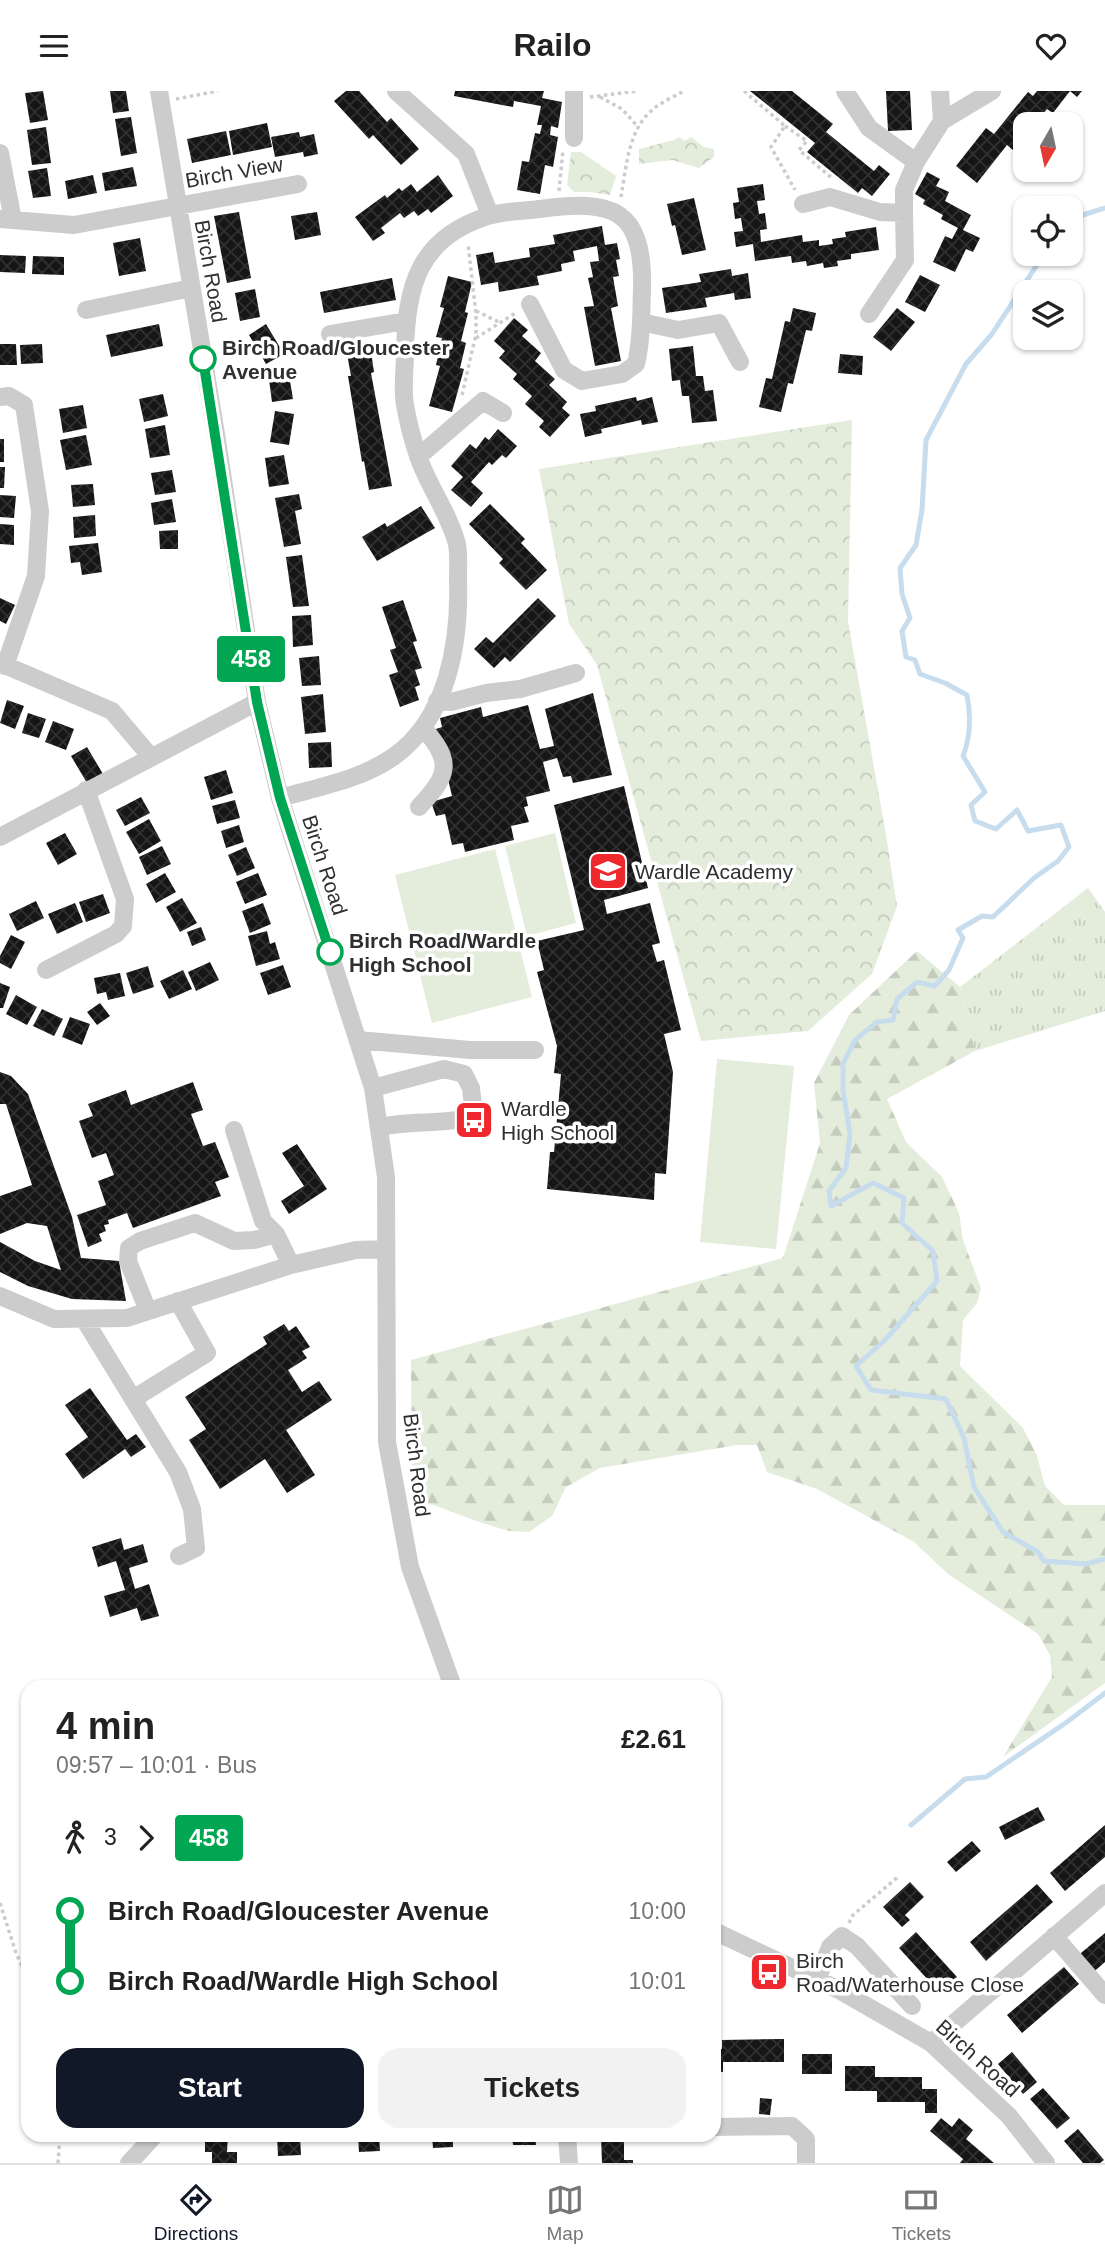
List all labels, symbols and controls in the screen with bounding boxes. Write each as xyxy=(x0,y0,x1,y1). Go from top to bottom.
icon: menu xyxy=(35,27,73,65)
text: Railo xyxy=(513,27,592,63)
icon: heart xyxy=(1032,27,1070,65)
north arrow xyxy=(1013,112,1083,182)
map controls xyxy=(1013,112,1083,350)
street label: Birch View xyxy=(183,152,285,192)
button: locate xyxy=(1013,196,1083,266)
street label: Birch Road xyxy=(191,218,231,324)
button: layers xyxy=(1013,280,1083,350)
place label: Birch Road/Gloucester Avenue xyxy=(222,336,450,383)
marker: Birch Road/Gloucester Avenue xyxy=(190,346,216,372)
line badge: 458 xyxy=(211,636,291,682)
text: 458 xyxy=(231,645,271,672)
street label: Birch Road xyxy=(298,812,352,918)
school or university icon: Wardle Academy xyxy=(587,850,629,892)
place label: Wardle Academy xyxy=(635,860,793,883)
place label: Birch Road/Wardle High School xyxy=(349,929,536,976)
marker: Birch Road/Wardle High School xyxy=(317,939,343,965)
place label: Wardle High School xyxy=(501,1097,614,1144)
bus stop icon: Wardle High School xyxy=(453,1099,495,1141)
street label: Birch Road xyxy=(399,1412,435,1518)
text: 4 min xyxy=(56,1705,155,1747)
text: £2.61 xyxy=(621,1724,686,1754)
text: 09:57 – 10:01 · Bus xyxy=(56,1752,257,1778)
icon: walk xyxy=(56,1819,94,1857)
icon: forward xyxy=(127,1819,165,1857)
text: 3 xyxy=(104,1824,117,1850)
text: 458 xyxy=(189,1824,229,1851)
text: Birch Road/Gloucester Avenue xyxy=(108,1896,489,1926)
text: 10:00 xyxy=(628,1898,686,1924)
place label: Birch Road/Waterhouse Close xyxy=(796,1949,1024,1996)
bus stop icon: Birch Road/Waterhouse Close xyxy=(748,1951,790,1993)
text: Birch Road/Wardle High School xyxy=(108,1966,499,1996)
text: 10:01 xyxy=(628,1968,686,1994)
street label: Birch Road xyxy=(932,2015,1024,2101)
button: Start xyxy=(56,2048,364,2128)
button: Tickets xyxy=(378,2048,686,2128)
tab: Directions xyxy=(154,2181,238,2245)
tab: Map xyxy=(546,2181,584,2245)
tab: Tickets xyxy=(892,2181,951,2245)

